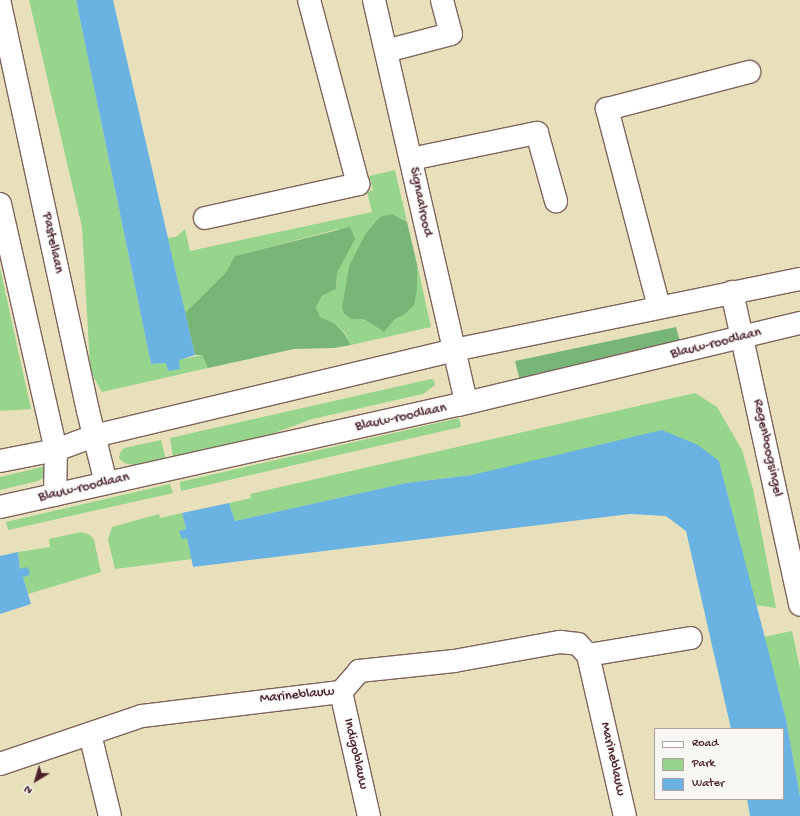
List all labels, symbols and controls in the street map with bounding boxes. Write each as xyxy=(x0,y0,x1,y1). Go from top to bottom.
street label: Signaalrood xyxy=(404,166,436,238)
street label: Pastellaan xyxy=(37,211,67,275)
street label: Blauw-roodlaan xyxy=(669,325,763,363)
street label: Regenboogsingel xyxy=(748,398,786,498)
street label: Blauw-roodlaan xyxy=(354,400,448,436)
street label: Blauw-roodlaan xyxy=(37,469,131,507)
street label: Marineblauw xyxy=(259,684,335,708)
street label: Indigoblauw xyxy=(339,717,371,791)
street label: Marineblauw xyxy=(595,721,629,797)
legend xyxy=(654,728,784,800)
text: Road xyxy=(692,737,718,751)
text: Park xyxy=(692,757,715,771)
north arrow xyxy=(16,760,56,800)
text: Water xyxy=(692,777,724,791)
text: N xyxy=(22,783,35,796)

